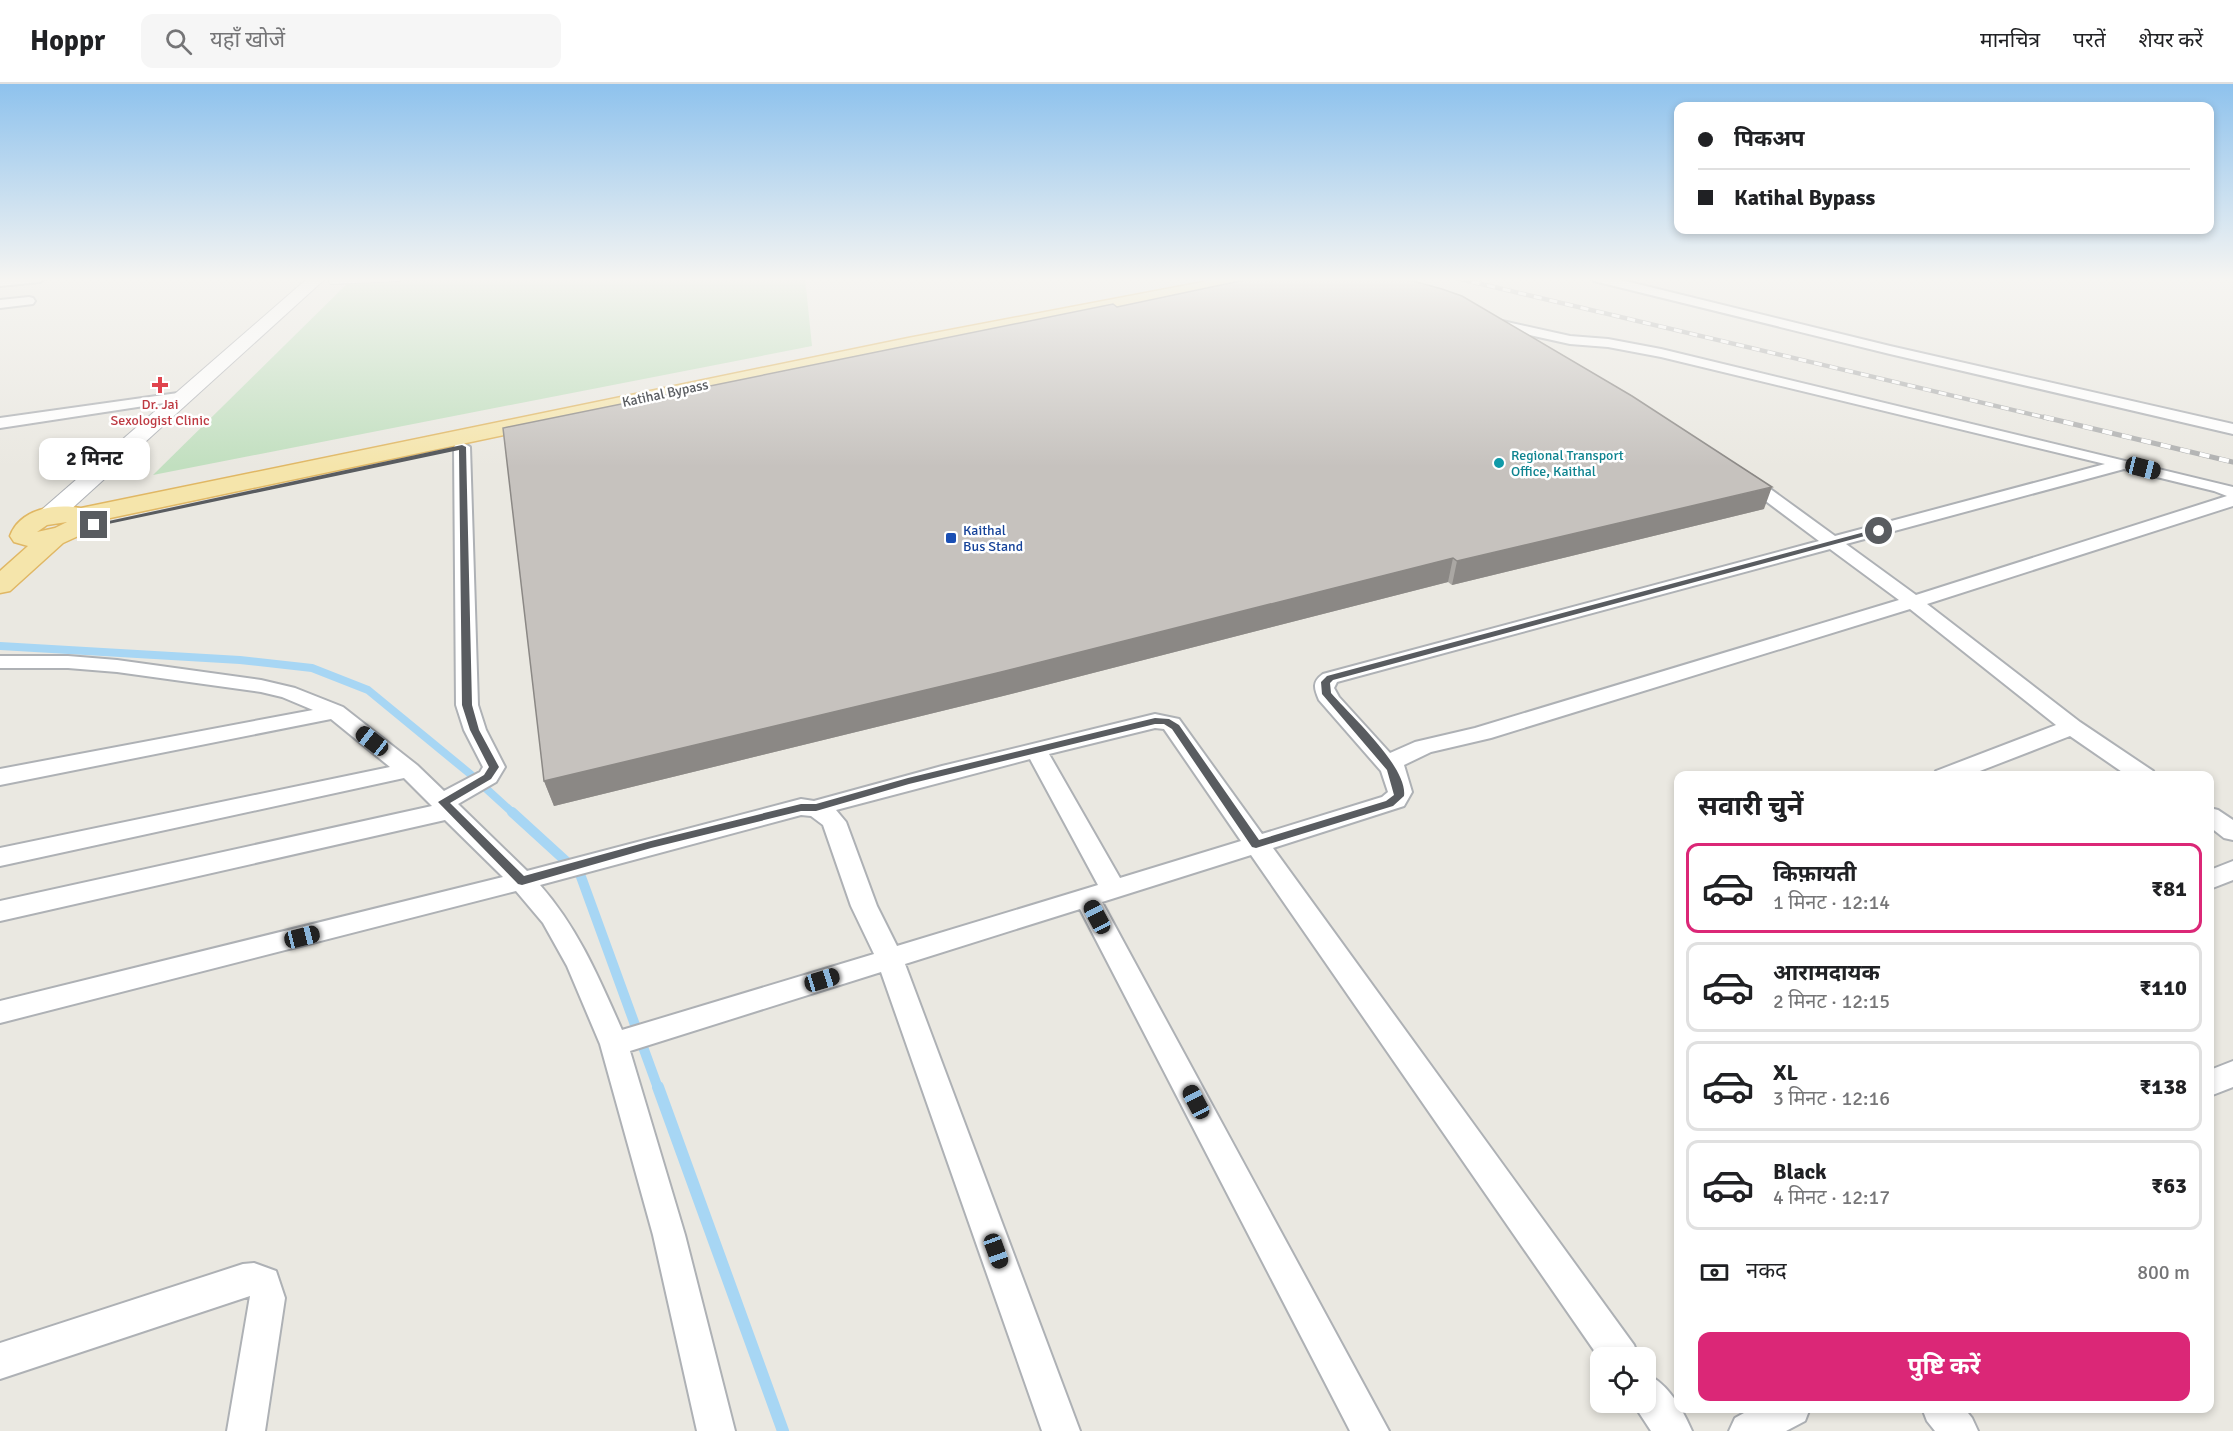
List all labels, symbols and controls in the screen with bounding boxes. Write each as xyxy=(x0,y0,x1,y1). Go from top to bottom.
search box xyxy=(141,14,561,68)
text: Hoppr xyxy=(30,24,105,58)
icon: search xyxy=(162,25,195,58)
text: यहाँ खोजें xyxy=(210,26,285,53)
text: मानचित्र xyxy=(1980,27,2040,53)
text: परतें xyxy=(2073,27,2106,53)
text: शेयर करें xyxy=(2139,27,2203,53)
text: पिकअप xyxy=(1734,125,1805,152)
text: Katihal Bypass xyxy=(1734,184,1875,211)
marker: Dr. Jai Sexologist Clinic xyxy=(151,376,169,394)
street label: Katihal Bypass xyxy=(620,376,710,411)
place label: Dr. Jai Sexologist Clinic xyxy=(110,396,210,429)
callout: 2 मिनट xyxy=(38,438,150,480)
text: 2 मिनट xyxy=(66,446,123,471)
place label: Regional Transport Office, Kaithal xyxy=(1511,447,1624,480)
car xyxy=(2123,455,2163,481)
marker: Regional Transport Office, Kaithal xyxy=(1492,456,1506,470)
route end xyxy=(80,511,107,538)
route start xyxy=(1865,517,1892,544)
place label: Kaithal Bus Stand xyxy=(963,522,1023,555)
marker: Kaithal Bus Stand xyxy=(944,531,958,545)
car xyxy=(352,723,392,759)
text: सवारी चुनें xyxy=(1698,790,1803,823)
text: किफ़ायती xyxy=(1773,860,1857,887)
icon: car xyxy=(1701,861,1755,915)
text: ₹81 xyxy=(2151,875,2187,902)
text: 1 मिनट · 12:14 xyxy=(1773,890,1890,915)
car xyxy=(1081,897,1113,937)
car xyxy=(282,924,322,950)
text: आरामदायक xyxy=(1773,959,1880,986)
icon: car xyxy=(1701,960,1755,1014)
car xyxy=(802,966,842,994)
text: ₹110 xyxy=(2139,974,2187,1001)
text: 2 मिनट · 12:15 xyxy=(1773,989,1890,1014)
icon: car xyxy=(1701,1059,1755,1113)
text: XL xyxy=(1773,1059,1798,1086)
text: ₹138 xyxy=(2139,1073,2187,1100)
car xyxy=(1180,1082,1212,1122)
text: 3 मिनट · 12:16 xyxy=(1773,1086,1890,1111)
icon: car xyxy=(1701,1158,1755,1212)
text: Black xyxy=(1773,1158,1827,1185)
text: ₹63 xyxy=(2151,1172,2187,1199)
text: 4 मिनट · 12:17 xyxy=(1773,1185,1890,1210)
car xyxy=(981,1231,1011,1271)
icon: cash xyxy=(1698,1256,1731,1289)
text: नकद xyxy=(1746,1257,1787,1284)
text: 800 m xyxy=(2137,1260,2190,1285)
button: पुष्टि करें xyxy=(1698,1332,2190,1401)
map controls xyxy=(1590,1347,1656,1413)
button: locate xyxy=(1590,1347,1656,1413)

